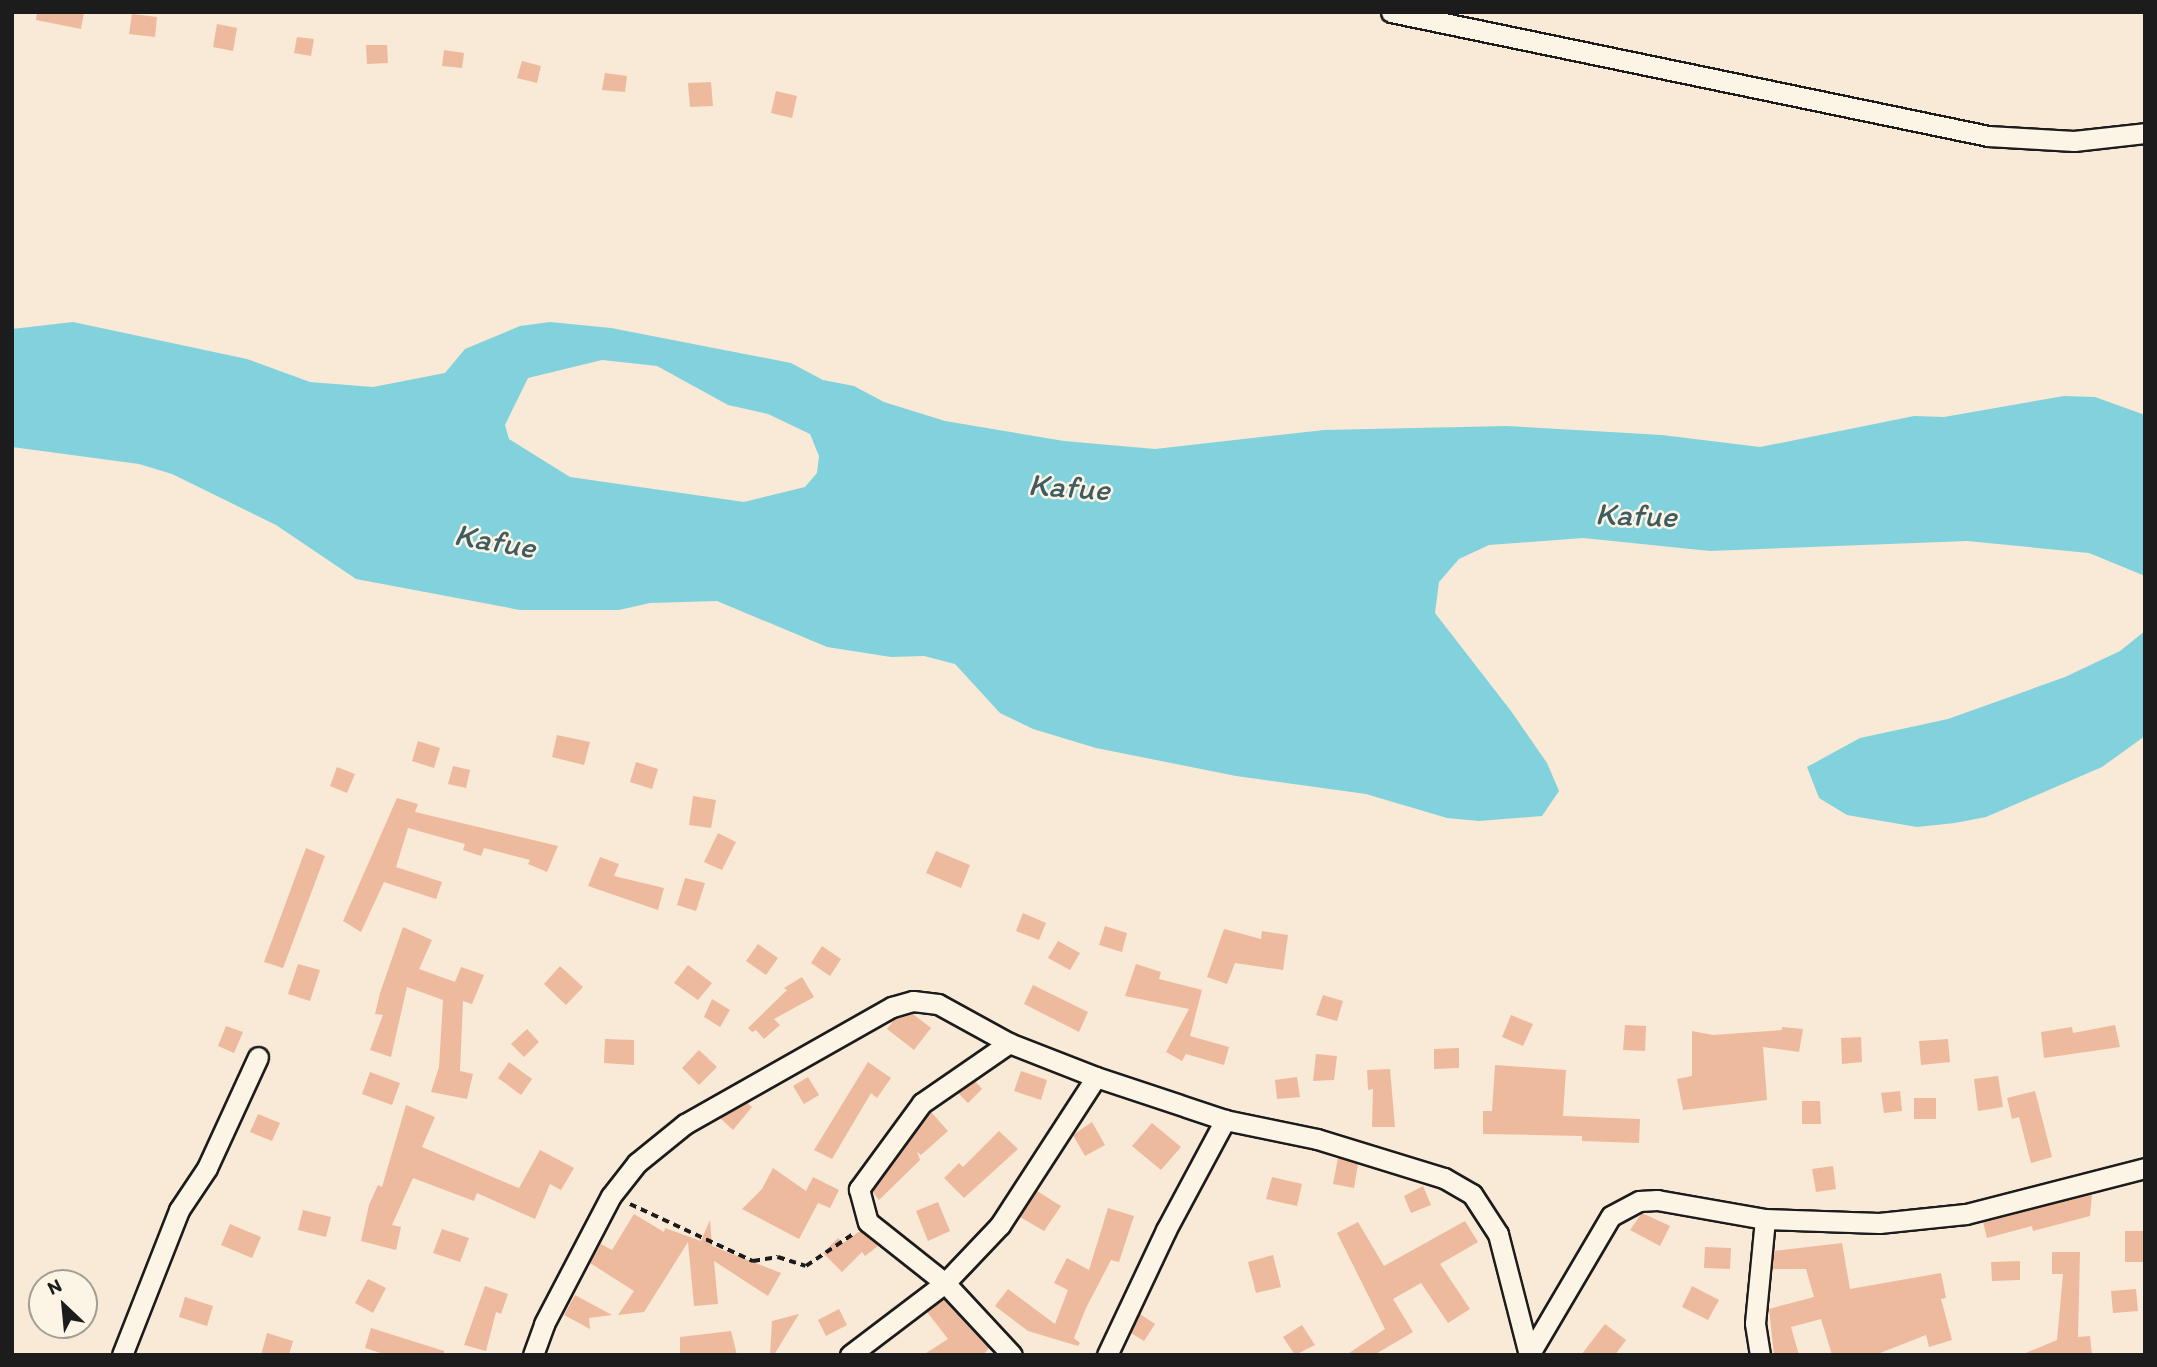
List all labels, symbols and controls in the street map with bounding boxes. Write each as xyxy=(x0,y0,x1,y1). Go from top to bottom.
water label: Kafue xyxy=(1027,465,1111,509)
water label: Kafue xyxy=(1594,494,1678,536)
water label: Kafue xyxy=(451,515,539,567)
north arrow xyxy=(28,1269,98,1339)
text: N xyxy=(44,1273,65,1300)

